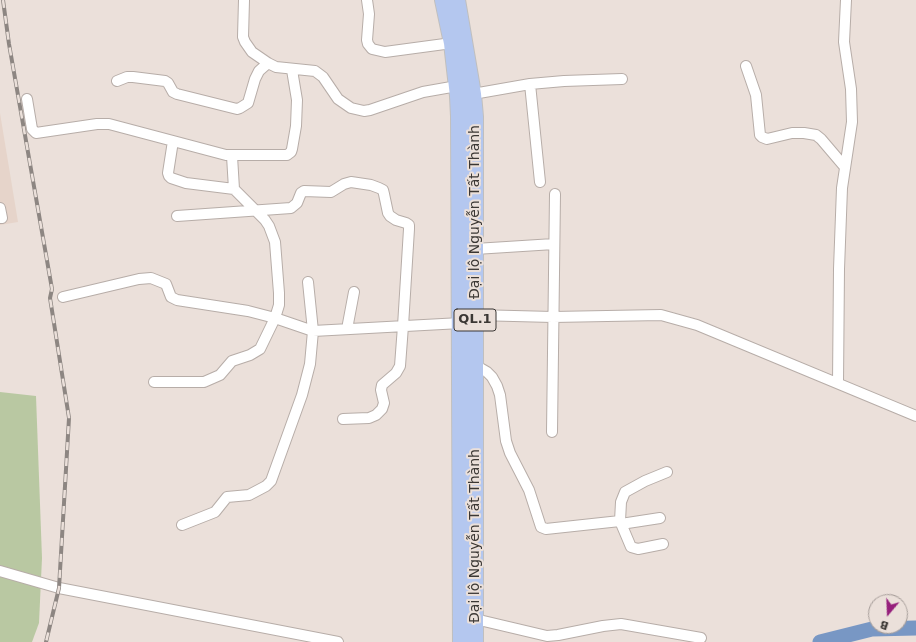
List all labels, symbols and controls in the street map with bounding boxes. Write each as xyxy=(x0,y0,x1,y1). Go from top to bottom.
street label: Đại lộ Nguyễn Tất Thành xyxy=(467,125,483,299)
road number: QL.1 xyxy=(454,309,496,331)
street label: Đại lộ Nguyễn Tất Thành xyxy=(467,449,483,623)
north arrow xyxy=(868,594,908,634)
text: B xyxy=(878,617,890,632)

